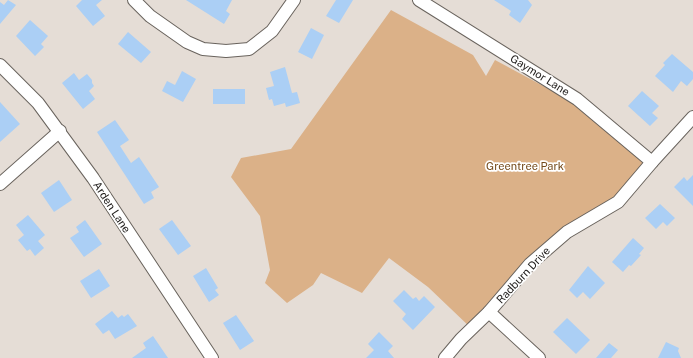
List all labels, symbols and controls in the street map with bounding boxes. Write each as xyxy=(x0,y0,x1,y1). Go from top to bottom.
street label: Gaymor Lane xyxy=(508,52,572,98)
park label: Greentree Park xyxy=(486,160,564,172)
street label: Arden Lane xyxy=(91,179,133,235)
street label: Radburn Drive xyxy=(494,244,552,306)

